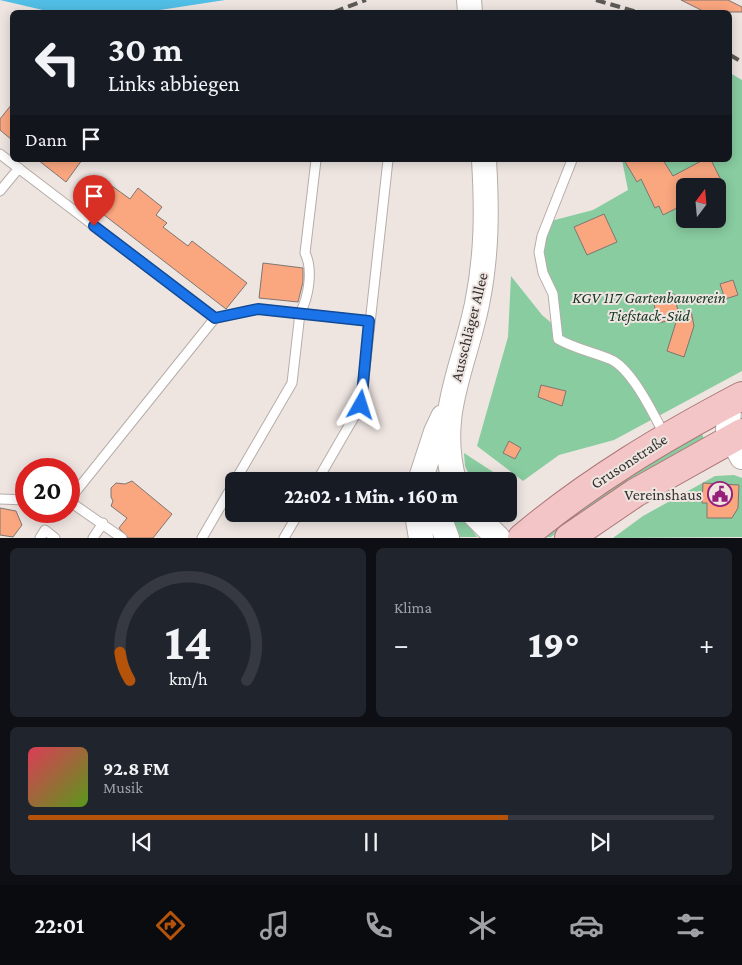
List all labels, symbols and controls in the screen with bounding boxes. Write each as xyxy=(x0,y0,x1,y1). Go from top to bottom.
icon: left xyxy=(25,30,90,95)
text: 30 m xyxy=(108,30,183,69)
text: Links abbiegen xyxy=(108,71,240,96)
icon: arrive xyxy=(77,125,105,153)
text: Dann xyxy=(25,129,67,150)
pin xyxy=(73,175,115,226)
north arrow xyxy=(676,178,726,228)
map controls xyxy=(676,178,726,228)
icon: arrive xyxy=(80,182,108,210)
street label: Ausschläger Allee xyxy=(447,271,492,383)
park label: KGV 117 Gartenbauverein Tiefstack-Süd xyxy=(572,289,726,325)
position arrow xyxy=(334,378,386,430)
street label: Grusonstraße xyxy=(588,430,670,492)
speed limit sign: 20 xyxy=(15,458,80,523)
public building icon: Vereinshaus xyxy=(707,481,733,507)
text: 22:02 · 1 Min. · 160 m xyxy=(284,486,458,507)
place label: Vereinshaus xyxy=(624,486,702,503)
text: Klima xyxy=(394,599,432,616)
text: 14 xyxy=(164,612,212,670)
text: 19° xyxy=(528,623,580,665)
text: − xyxy=(394,629,409,660)
text: + xyxy=(699,629,714,660)
text: km/h xyxy=(169,669,208,689)
text: 92.8 FM xyxy=(103,758,169,779)
text: Musik xyxy=(103,779,143,796)
icon: previous xyxy=(128,828,156,856)
icon: pause xyxy=(357,828,385,856)
icon: next xyxy=(586,828,614,856)
icon: directions xyxy=(153,908,188,943)
icon: music xyxy=(257,908,292,943)
icon: phone xyxy=(361,908,396,943)
icon: climate xyxy=(465,908,500,943)
icon: car xyxy=(569,908,604,943)
icon: filters xyxy=(673,908,708,943)
text: 22:01 xyxy=(34,913,84,938)

